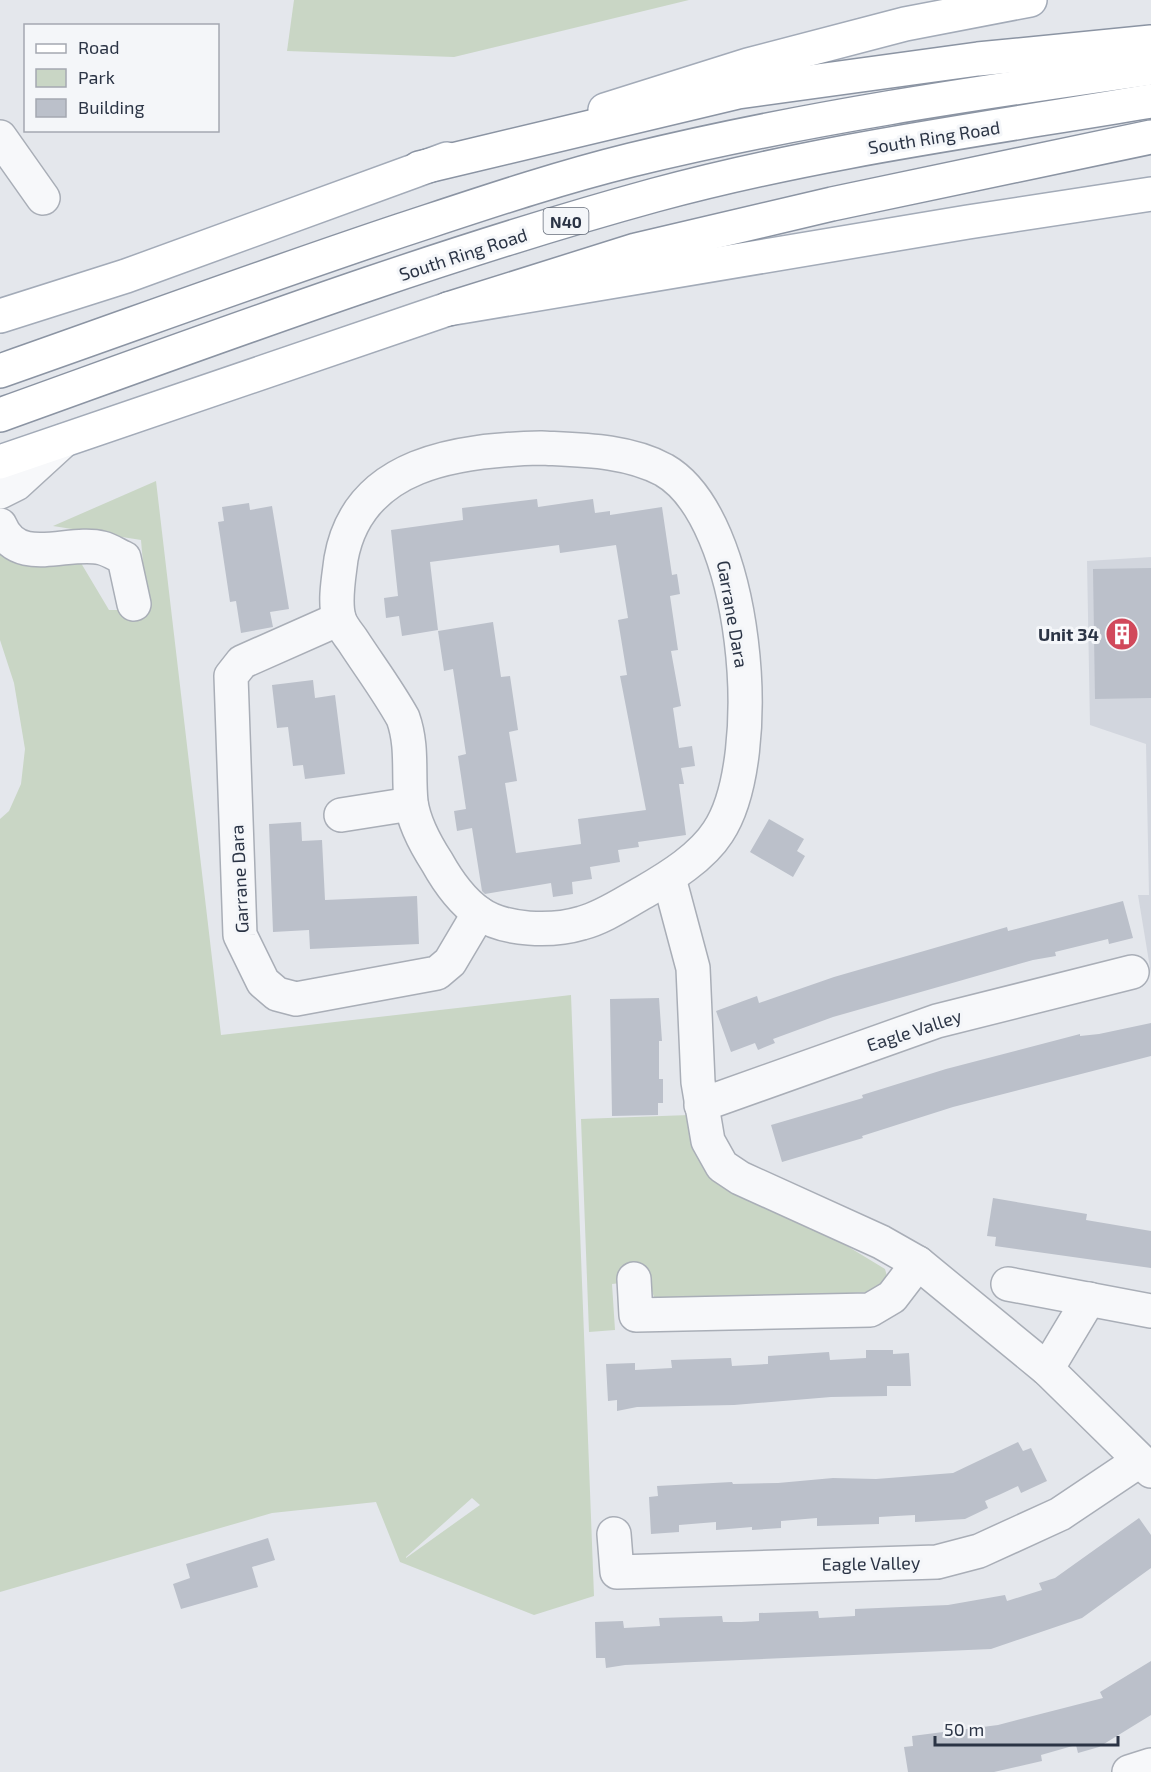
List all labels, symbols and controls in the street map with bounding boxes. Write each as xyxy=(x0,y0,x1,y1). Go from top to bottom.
legend xyxy=(24,24,219,132)
text: Road xyxy=(78,36,119,58)
text: Park xyxy=(78,66,115,88)
text: Building xyxy=(78,96,145,118)
street label: South Ring Road xyxy=(866,116,1002,158)
road number: N40 xyxy=(544,208,588,234)
street label: South Ring Road xyxy=(396,223,530,285)
street label: Garrane Dara xyxy=(713,559,753,669)
building icon: Unit 34 xyxy=(1104,616,1140,652)
place label: Unit 34 xyxy=(1038,623,1099,645)
street label: Garrane Dara xyxy=(225,824,253,934)
street label: Eagle Valley xyxy=(864,1004,965,1056)
street label: Eagle Valley xyxy=(821,1551,921,1575)
scale bar xyxy=(935,1709,1118,1747)
text: 50 m xyxy=(944,1718,984,1740)

